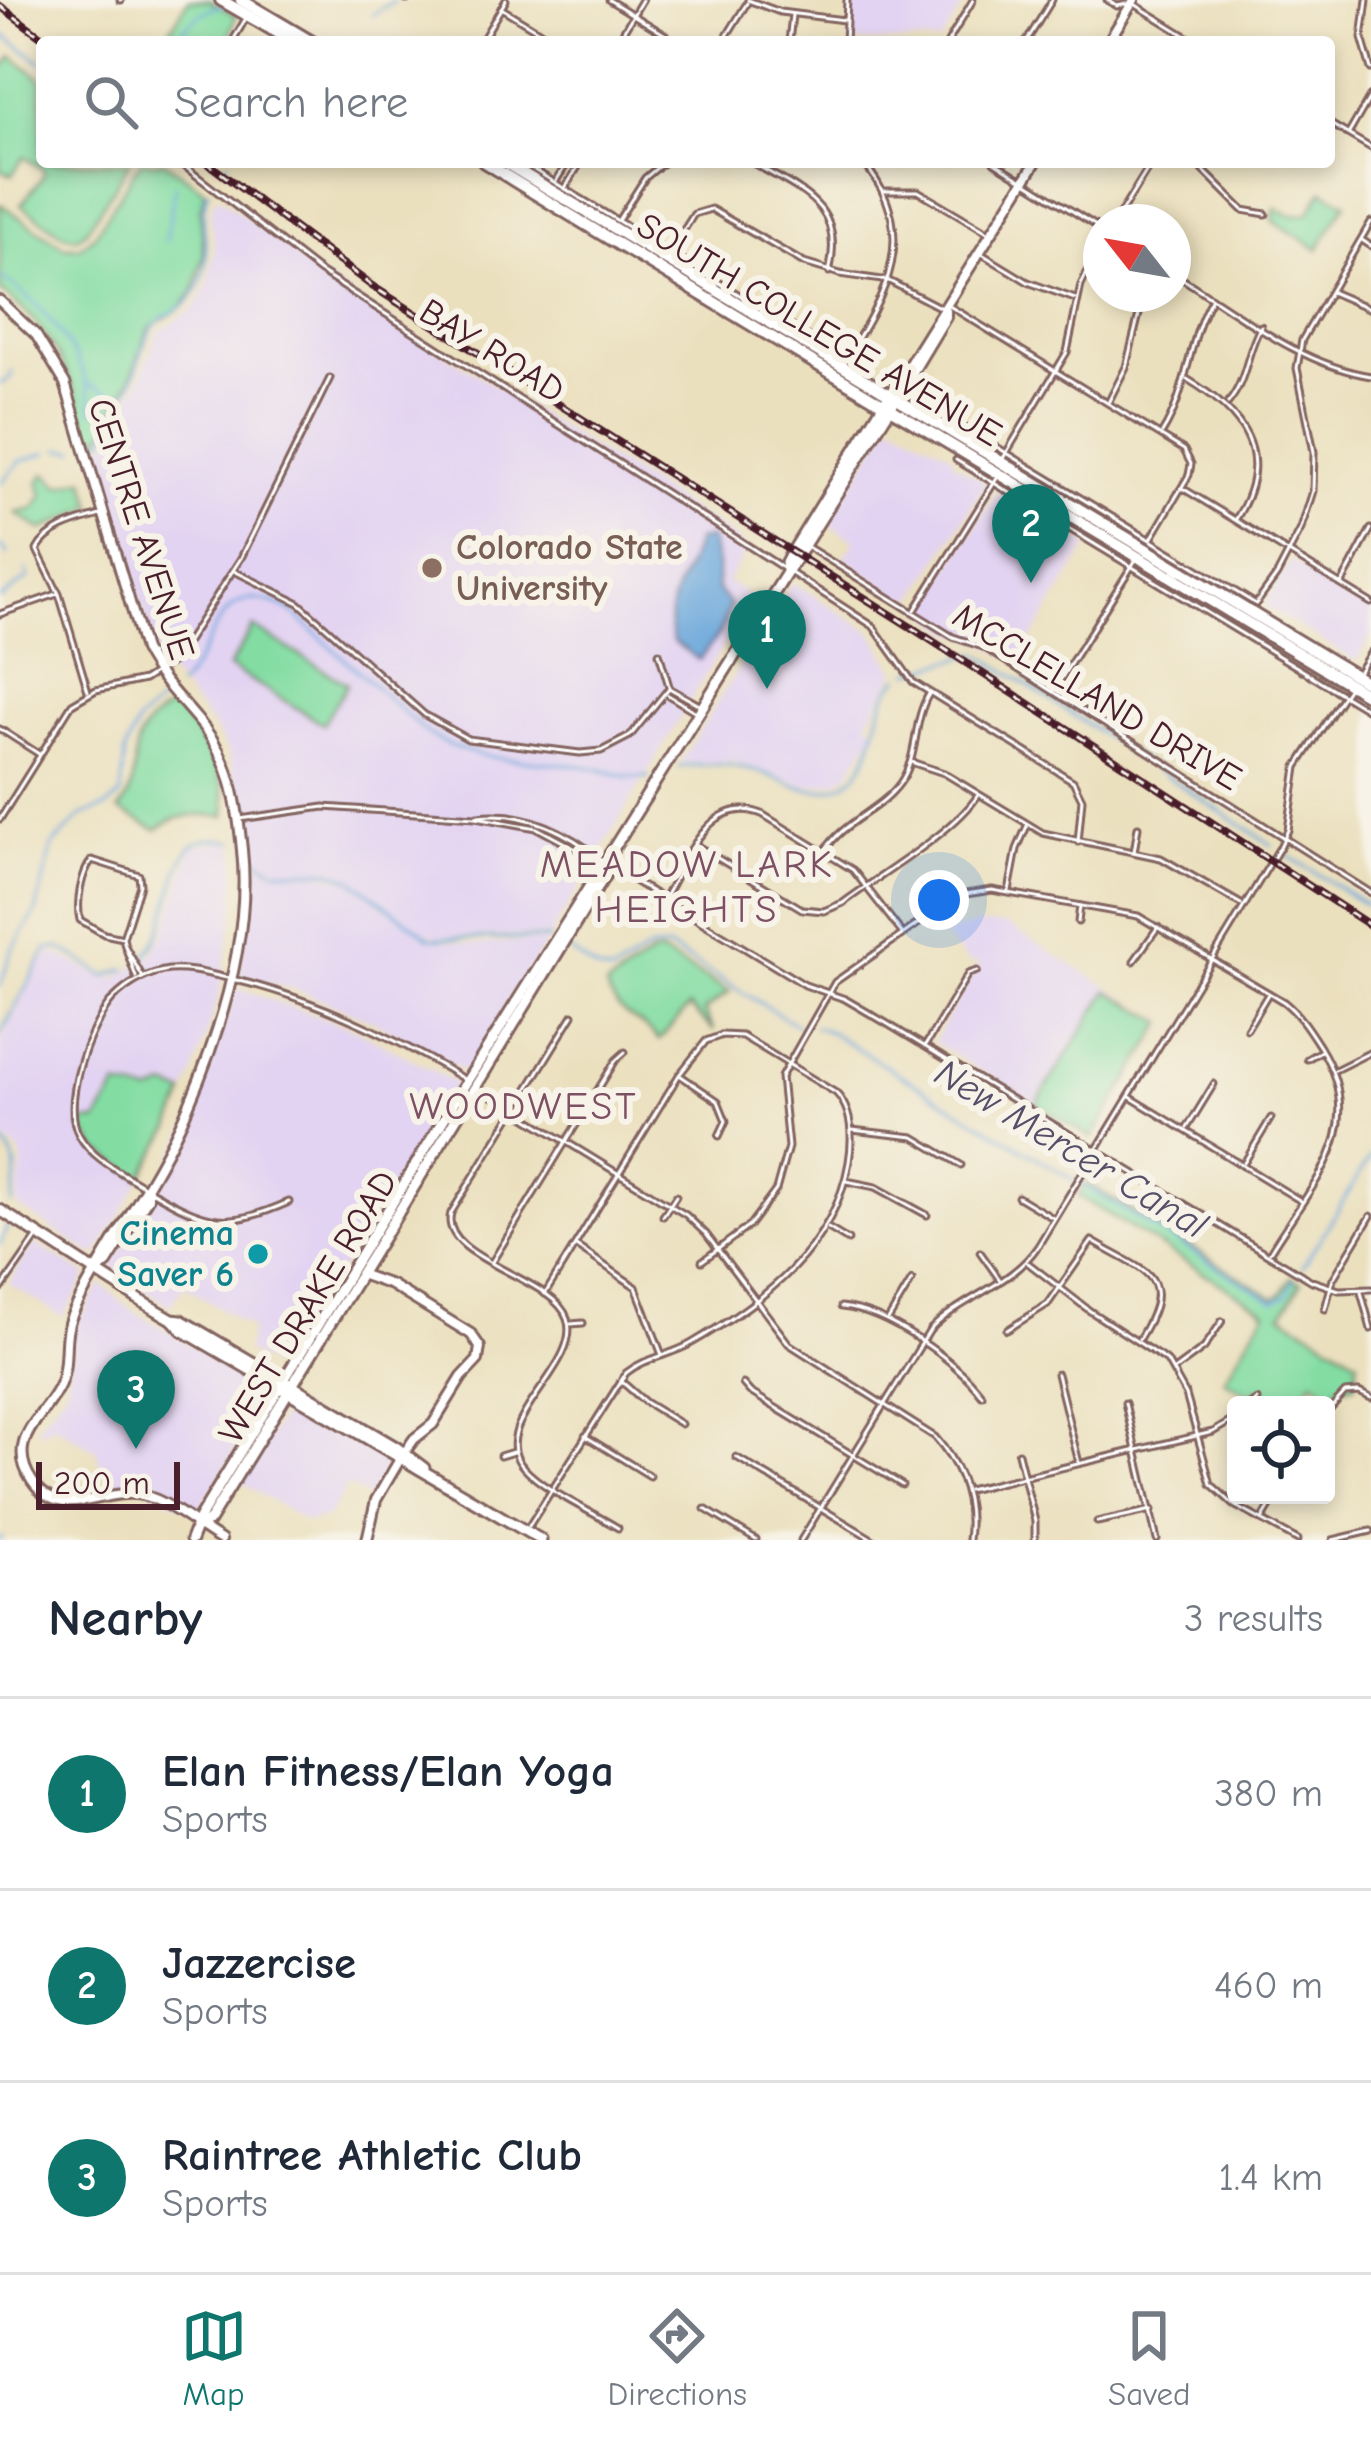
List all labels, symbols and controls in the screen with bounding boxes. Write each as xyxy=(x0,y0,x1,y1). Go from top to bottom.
search box xyxy=(36,36,1335,168)
icon: search xyxy=(78,69,144,135)
text: Search here xyxy=(174,76,408,128)
north arrow xyxy=(1083,204,1191,312)
street label: SOUTH COLLEGE AVENUE xyxy=(630,205,1008,455)
street label: BAY ROAD xyxy=(412,291,572,411)
street label: CENTRE AVENUE xyxy=(79,393,203,665)
pin: 2 xyxy=(992,484,1070,583)
place label: Colorado State University xyxy=(456,527,683,609)
marker: Colorado State University xyxy=(419,555,445,581)
pin: 1 xyxy=(728,590,806,689)
street label: MCCLELLAND DRIVE xyxy=(946,595,1248,799)
district label: MEADOW LARK HEIGHTS xyxy=(540,842,834,932)
your location xyxy=(909,870,969,930)
water label: New Mercer Canal xyxy=(927,1050,1216,1248)
district label: WOODWEST xyxy=(409,1084,639,1129)
street label: WEST DRAKE ROAD xyxy=(210,1163,406,1451)
place label: Cinema Saver 6 xyxy=(118,1213,234,1295)
marker: Cinema Saver 6 xyxy=(245,1241,271,1267)
pin: 3 xyxy=(97,1350,175,1449)
map controls xyxy=(1227,1396,1335,1504)
button: locate xyxy=(1227,1396,1335,1504)
scale bar xyxy=(36,1456,180,1509)
text: 200 m xyxy=(54,1464,150,1502)
text: Nearby xyxy=(48,1589,202,1648)
text: 3 results xyxy=(1184,1596,1323,1641)
text: Elan Fitness/Elan Yoga xyxy=(162,1745,614,1797)
text: 1 xyxy=(79,1771,95,1816)
text: 380 m xyxy=(1214,1771,1323,1816)
text: Sports xyxy=(162,1797,268,1842)
text: Jazzercise xyxy=(162,1937,356,1989)
text: 2 xyxy=(77,1963,97,2008)
text: 460 m xyxy=(1214,1963,1323,2008)
text: Sports xyxy=(162,1989,268,2034)
text: Raintree Athletic Club xyxy=(162,2129,582,2181)
text: 3 xyxy=(77,2155,97,2200)
text: 1.4 km xyxy=(1219,2155,1323,2200)
text: Sports xyxy=(162,2181,268,2226)
tab: Map xyxy=(181,2303,247,2413)
tab: Directions xyxy=(608,2303,747,2413)
tab: Saved xyxy=(1108,2303,1190,2413)

